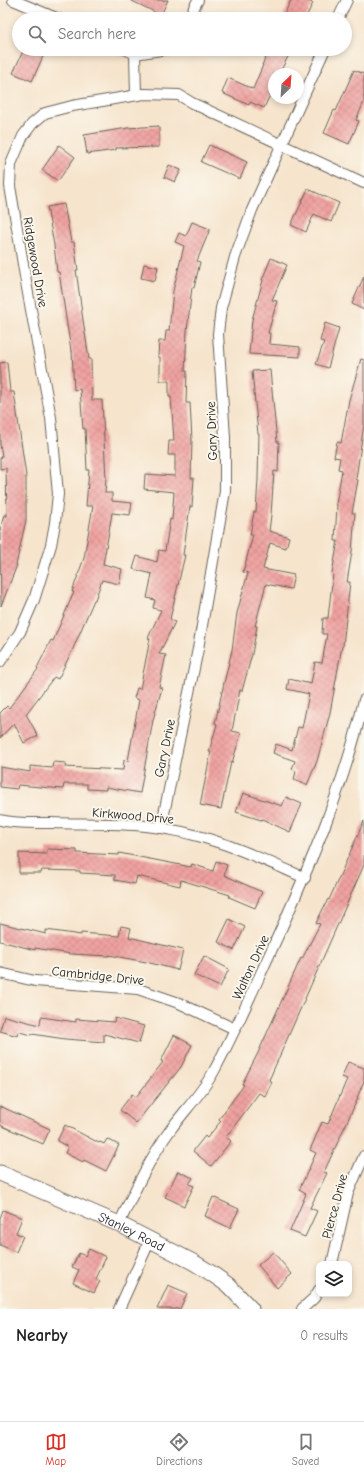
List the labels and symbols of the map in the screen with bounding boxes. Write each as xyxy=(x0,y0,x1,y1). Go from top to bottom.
north arrow xyxy=(268,68,304,104)
street label: Ridgewood Drive xyxy=(20,216,51,309)
street label: Gary Drive xyxy=(203,401,220,461)
street label: Gary Drive xyxy=(151,717,178,779)
street label: Kirkwood Drive xyxy=(91,804,175,827)
street label: Walton Drive xyxy=(229,932,272,1002)
street label: Cambridge Drive xyxy=(51,963,146,988)
street label: Pierce Drive xyxy=(319,1172,350,1240)
street label: Stanley Road xyxy=(96,1209,167,1254)

